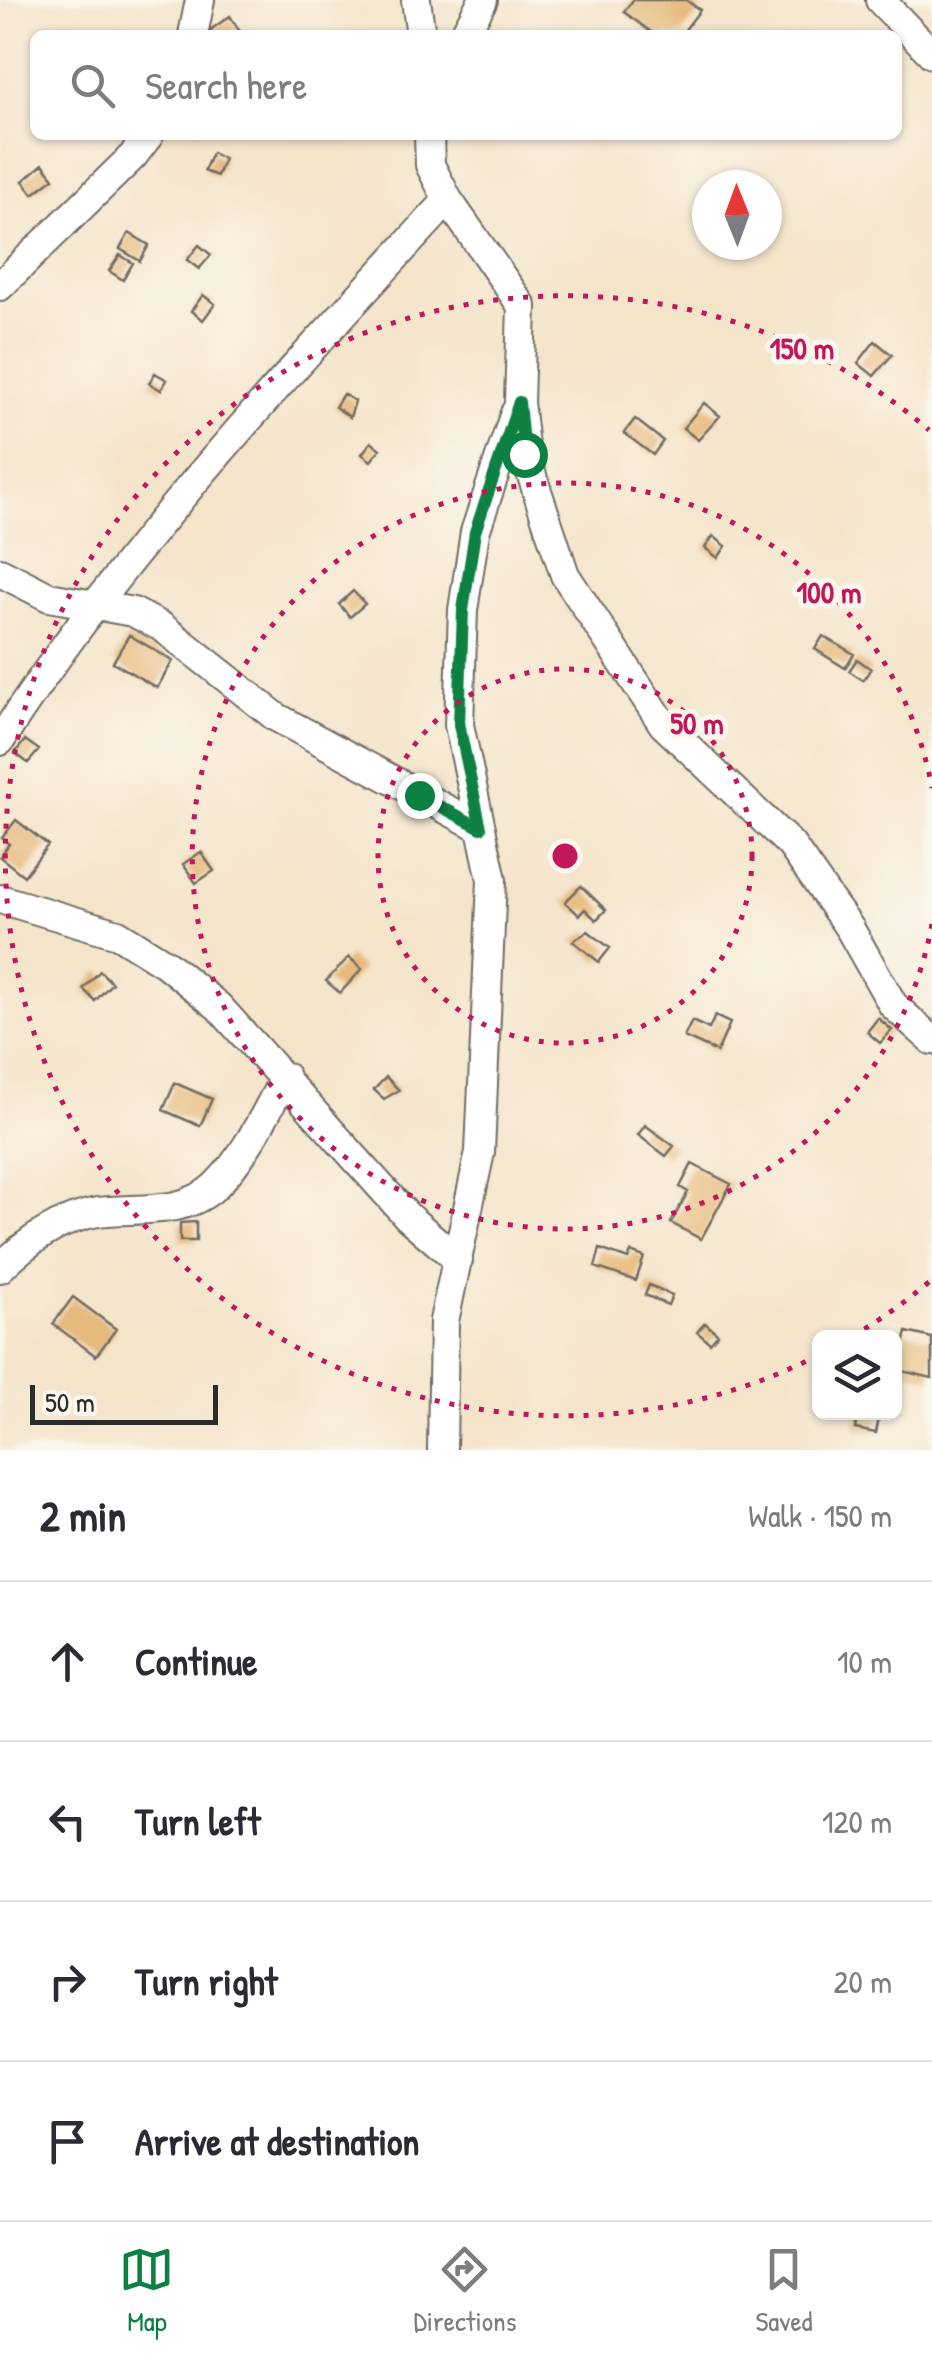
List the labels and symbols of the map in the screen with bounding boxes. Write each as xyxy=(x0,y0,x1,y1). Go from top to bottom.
north arrow xyxy=(692,170,782,260)
text: 150 m xyxy=(770,328,834,368)
route start xyxy=(502,432,548,478)
text: 100 m xyxy=(796,572,862,612)
text: 50 m xyxy=(670,703,724,743)
route end xyxy=(397,773,443,819)
centre of rings xyxy=(547,838,583,874)
scale bar xyxy=(30,1380,218,1424)

